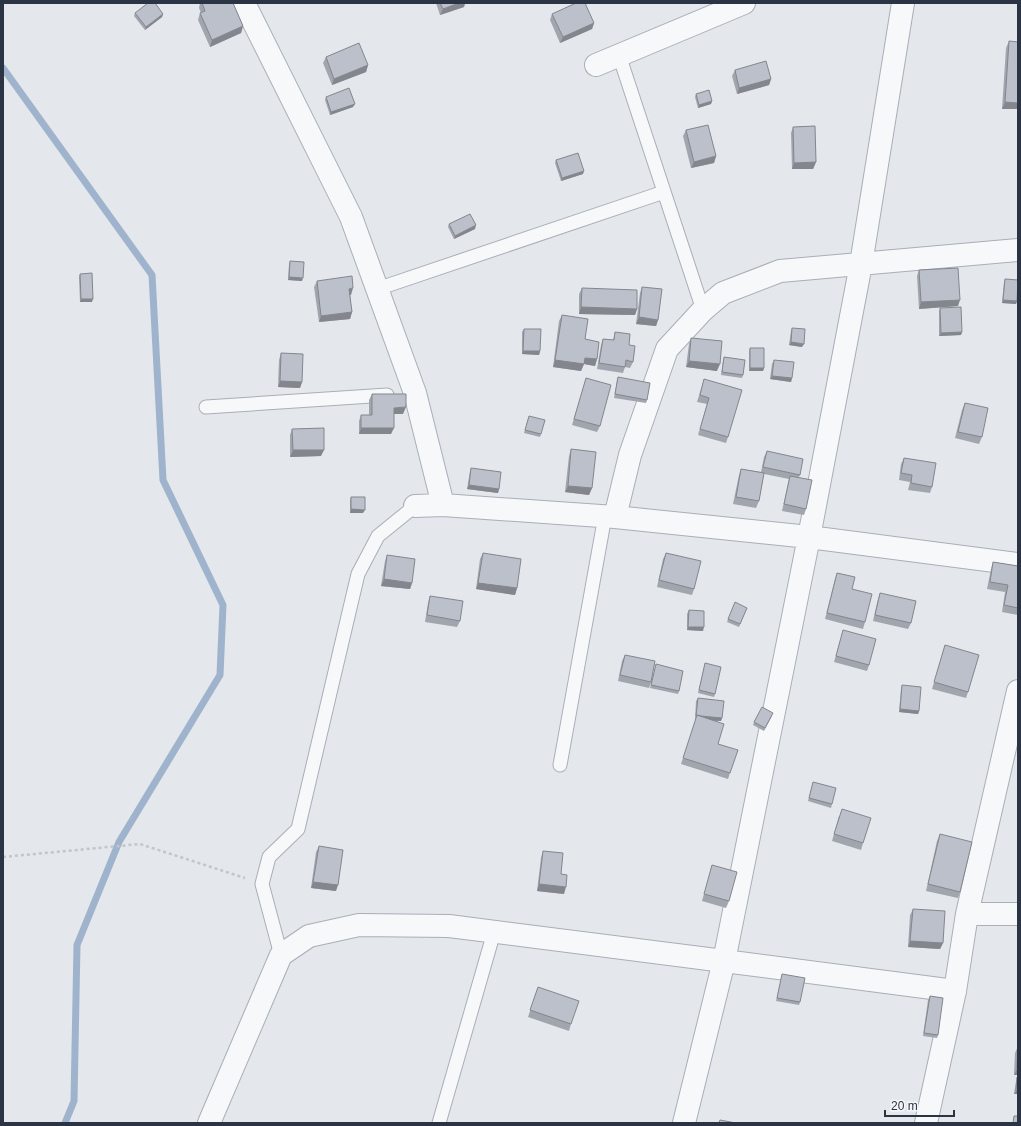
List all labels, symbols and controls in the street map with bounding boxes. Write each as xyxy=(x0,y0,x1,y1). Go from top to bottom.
scale bar xyxy=(885,1092,954,1118)
text: 20 m xyxy=(891,1099,918,1113)

